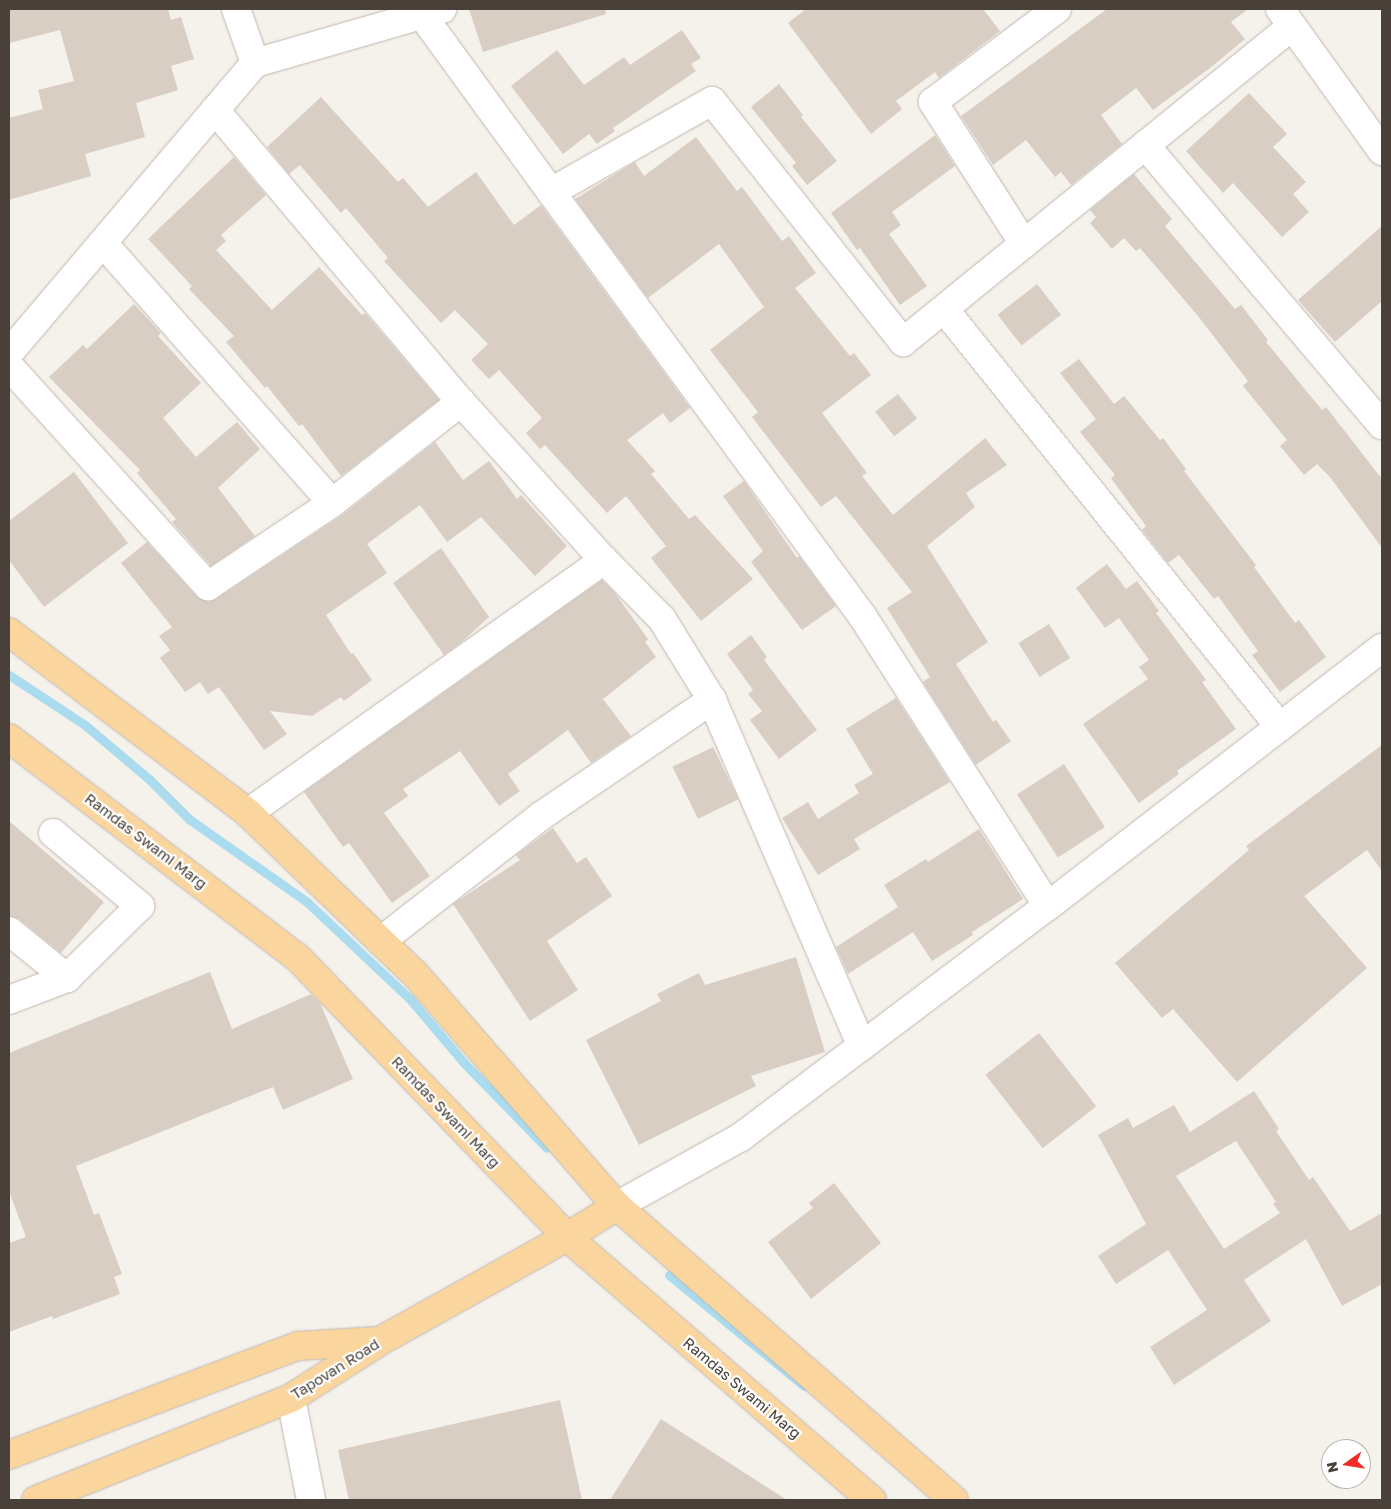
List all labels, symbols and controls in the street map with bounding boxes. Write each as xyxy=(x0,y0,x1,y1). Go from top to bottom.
street label: Ramdas Swami Marg xyxy=(81,789,211,893)
street label: Ramdas Swami Marg xyxy=(388,1052,504,1172)
street label: Ramdas Swami Marg xyxy=(679,1333,805,1443)
street label: Tapovan Road xyxy=(288,1335,382,1403)
north arrow xyxy=(1321,1439,1371,1489)
text: N xyxy=(1322,1460,1341,1474)

